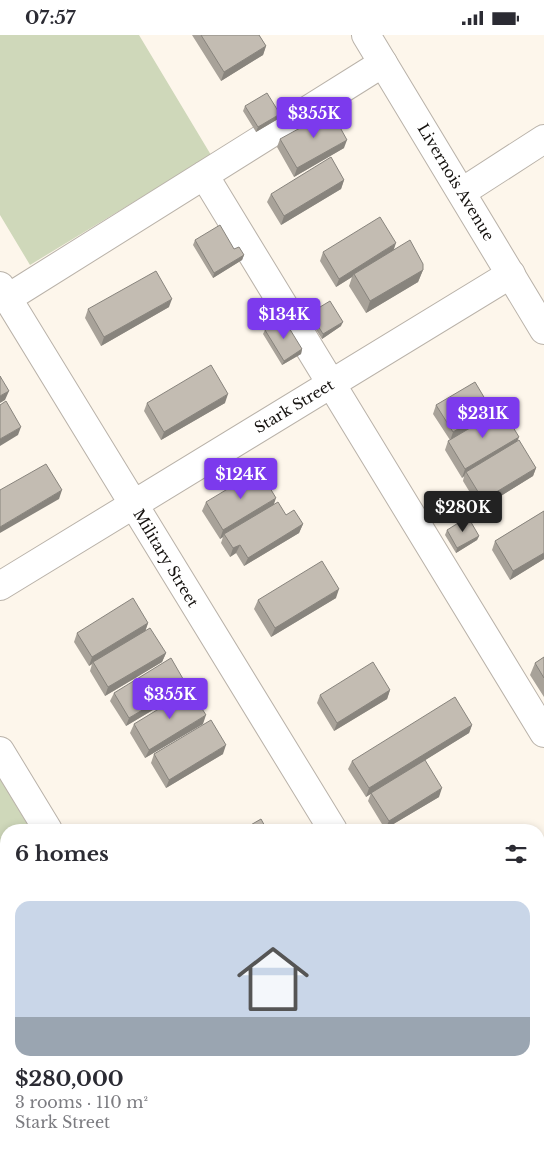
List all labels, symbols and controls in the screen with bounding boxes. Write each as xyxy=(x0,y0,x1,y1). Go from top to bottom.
text: 07:57 xyxy=(25,6,76,29)
pin: $355K xyxy=(279,97,349,139)
text: $355K xyxy=(288,103,340,123)
street label: Livernois Avenue xyxy=(413,120,499,244)
pin: $134K xyxy=(249,297,319,340)
text: $134K xyxy=(258,304,310,324)
street label: Stark Street xyxy=(251,375,337,437)
pin: $231K xyxy=(448,397,518,439)
text: $231K xyxy=(457,403,509,423)
pin: $124K xyxy=(206,457,276,500)
text: $124K xyxy=(215,464,267,484)
pin: $280K xyxy=(428,491,498,533)
text: $280K xyxy=(435,497,491,517)
street label: Military Street xyxy=(129,505,203,611)
pin: $355K xyxy=(135,677,205,720)
text: $355K xyxy=(144,684,196,704)
icon: filters xyxy=(502,840,530,868)
text: 6 homes xyxy=(15,841,109,867)
icon: home xyxy=(228,934,318,1024)
text: $280,000 xyxy=(15,1066,124,1092)
text: 3 rooms · 110 m² xyxy=(15,1092,148,1112)
text: Stark Street xyxy=(15,1112,110,1132)

